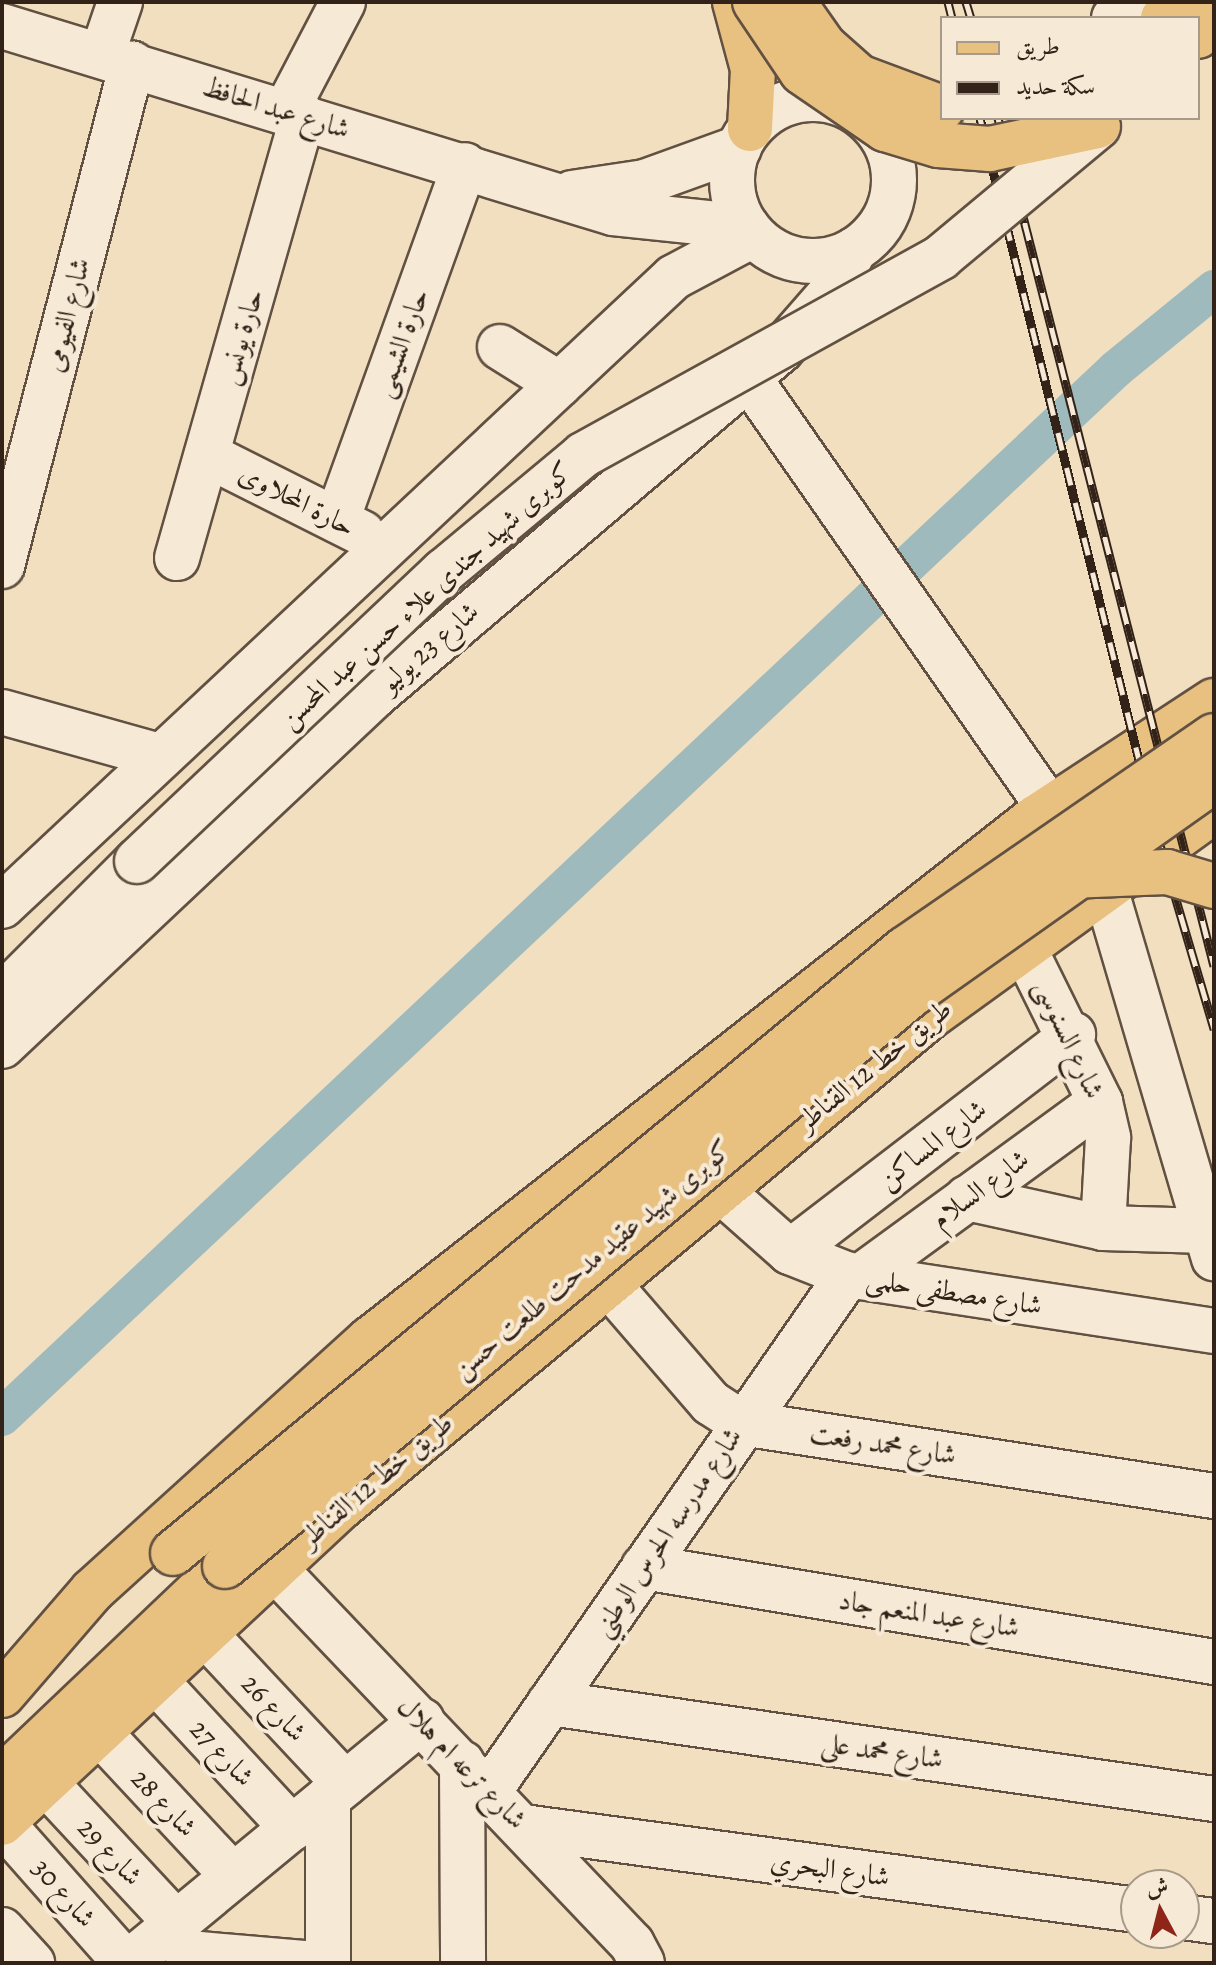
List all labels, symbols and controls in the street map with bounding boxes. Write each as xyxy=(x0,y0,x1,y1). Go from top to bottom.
legend xyxy=(940,16,1200,120)
text: طريق xyxy=(1016,30,1060,62)
street label: شارع عبد الحافظ xyxy=(198,70,354,146)
text: سكة حديد xyxy=(1016,70,1095,102)
street label: شارع الفيومى xyxy=(37,254,97,376)
street label: حارة الشيمى xyxy=(366,284,436,402)
street label: حارة يونس xyxy=(211,285,271,389)
street label: كوبرى شهيد جندى علاء حسن عبد المحسن xyxy=(272,454,580,736)
street label: حارة المحلاوى xyxy=(233,456,361,544)
street label: شارع 23 يوليو xyxy=(372,595,486,699)
street label: شارع السنوسى xyxy=(1027,974,1111,1104)
street label: طريق خط 12 القناطر xyxy=(789,992,959,1138)
street label: شارع المساكن xyxy=(871,1092,993,1196)
street label: كوبرى شهيد عقيد مدحت طلعت حسن xyxy=(445,1132,739,1386)
street label: شارع السلام xyxy=(924,1142,1036,1236)
street label: شارع مصطفى حلمى xyxy=(863,1261,1045,1323)
street label: طريق خط 12 القناطر xyxy=(292,1406,460,1554)
street label: شارع محمد رفعت xyxy=(807,1416,959,1472)
street label: شارع مدرسه الحرس الوطني xyxy=(585,1421,749,1643)
street label: شارع عبد المنعم جاد xyxy=(836,1583,1022,1645)
street label: شارع 26 xyxy=(234,1667,314,1749)
street label: شارع ترعه ام هلال xyxy=(390,1690,534,1836)
street label: شارع 27 xyxy=(183,1713,261,1793)
street label: شارع محمد على xyxy=(819,1726,945,1776)
street label: شارع 28 xyxy=(124,1762,204,1844)
street label: شارع 29 xyxy=(70,1811,150,1893)
street label: شارع البحري xyxy=(768,1844,892,1894)
street label: شارع 30 xyxy=(25,1852,103,1934)
north arrow xyxy=(1120,1869,1200,1949)
text: ش xyxy=(1145,1871,1170,1903)

